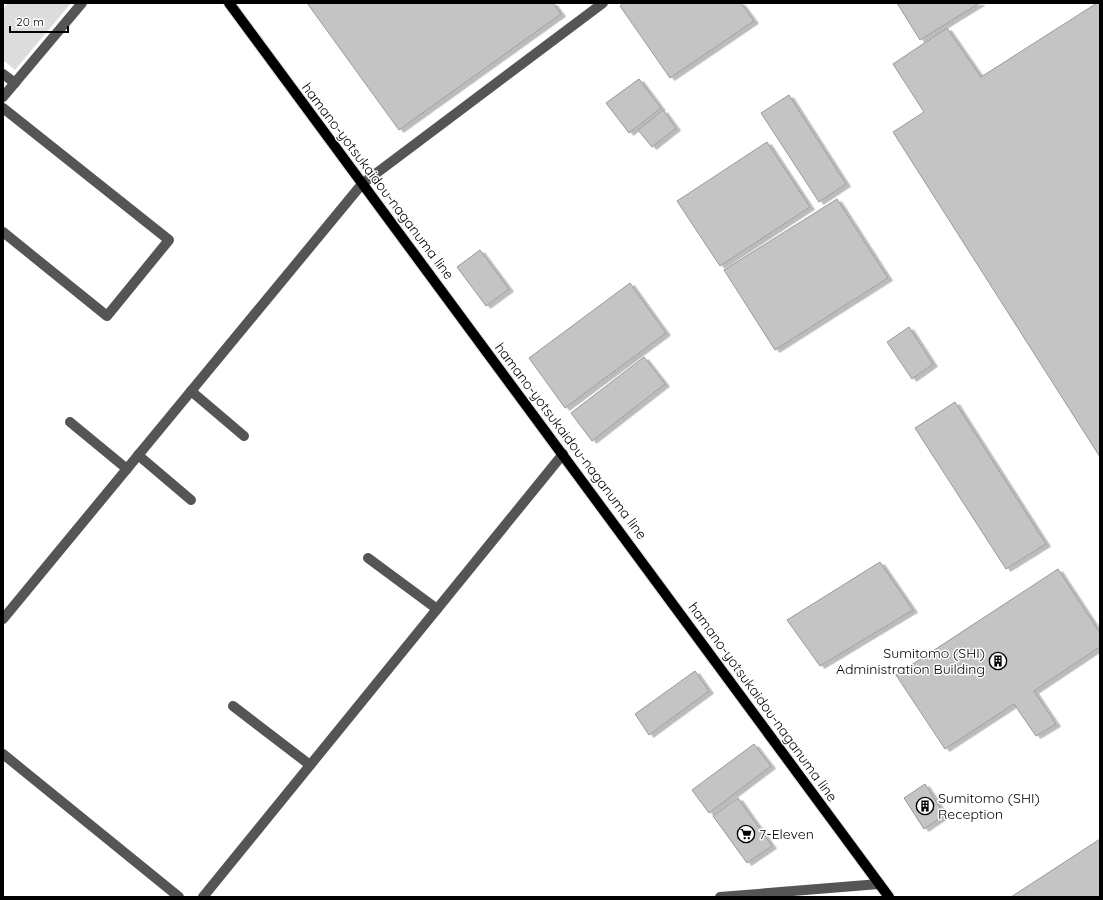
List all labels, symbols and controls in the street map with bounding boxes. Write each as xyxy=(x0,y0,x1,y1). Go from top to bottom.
scale bar xyxy=(10,8,68,34)
text: 20 m xyxy=(16,14,44,29)
street label: hamano-yotsukaidou-naganuma line xyxy=(298,79,458,283)
street label: hamano-yotsukaidou-naganuma line xyxy=(491,339,651,543)
street label: hamano-yotsukaidou-naganuma line xyxy=(685,599,841,805)
place label: Sumitomo (SHI) Administration Building xyxy=(836,644,985,678)
building icon: Sumitomo (SHI) Administration Building xyxy=(988,651,1008,671)
place label: Sumitomo (SHI) Reception xyxy=(938,789,1040,823)
building icon: Sumitomo (SHI) Reception xyxy=(915,796,935,816)
supermarket icon: 7-Eleven xyxy=(736,824,756,844)
place label: 7-Eleven xyxy=(759,825,814,843)

